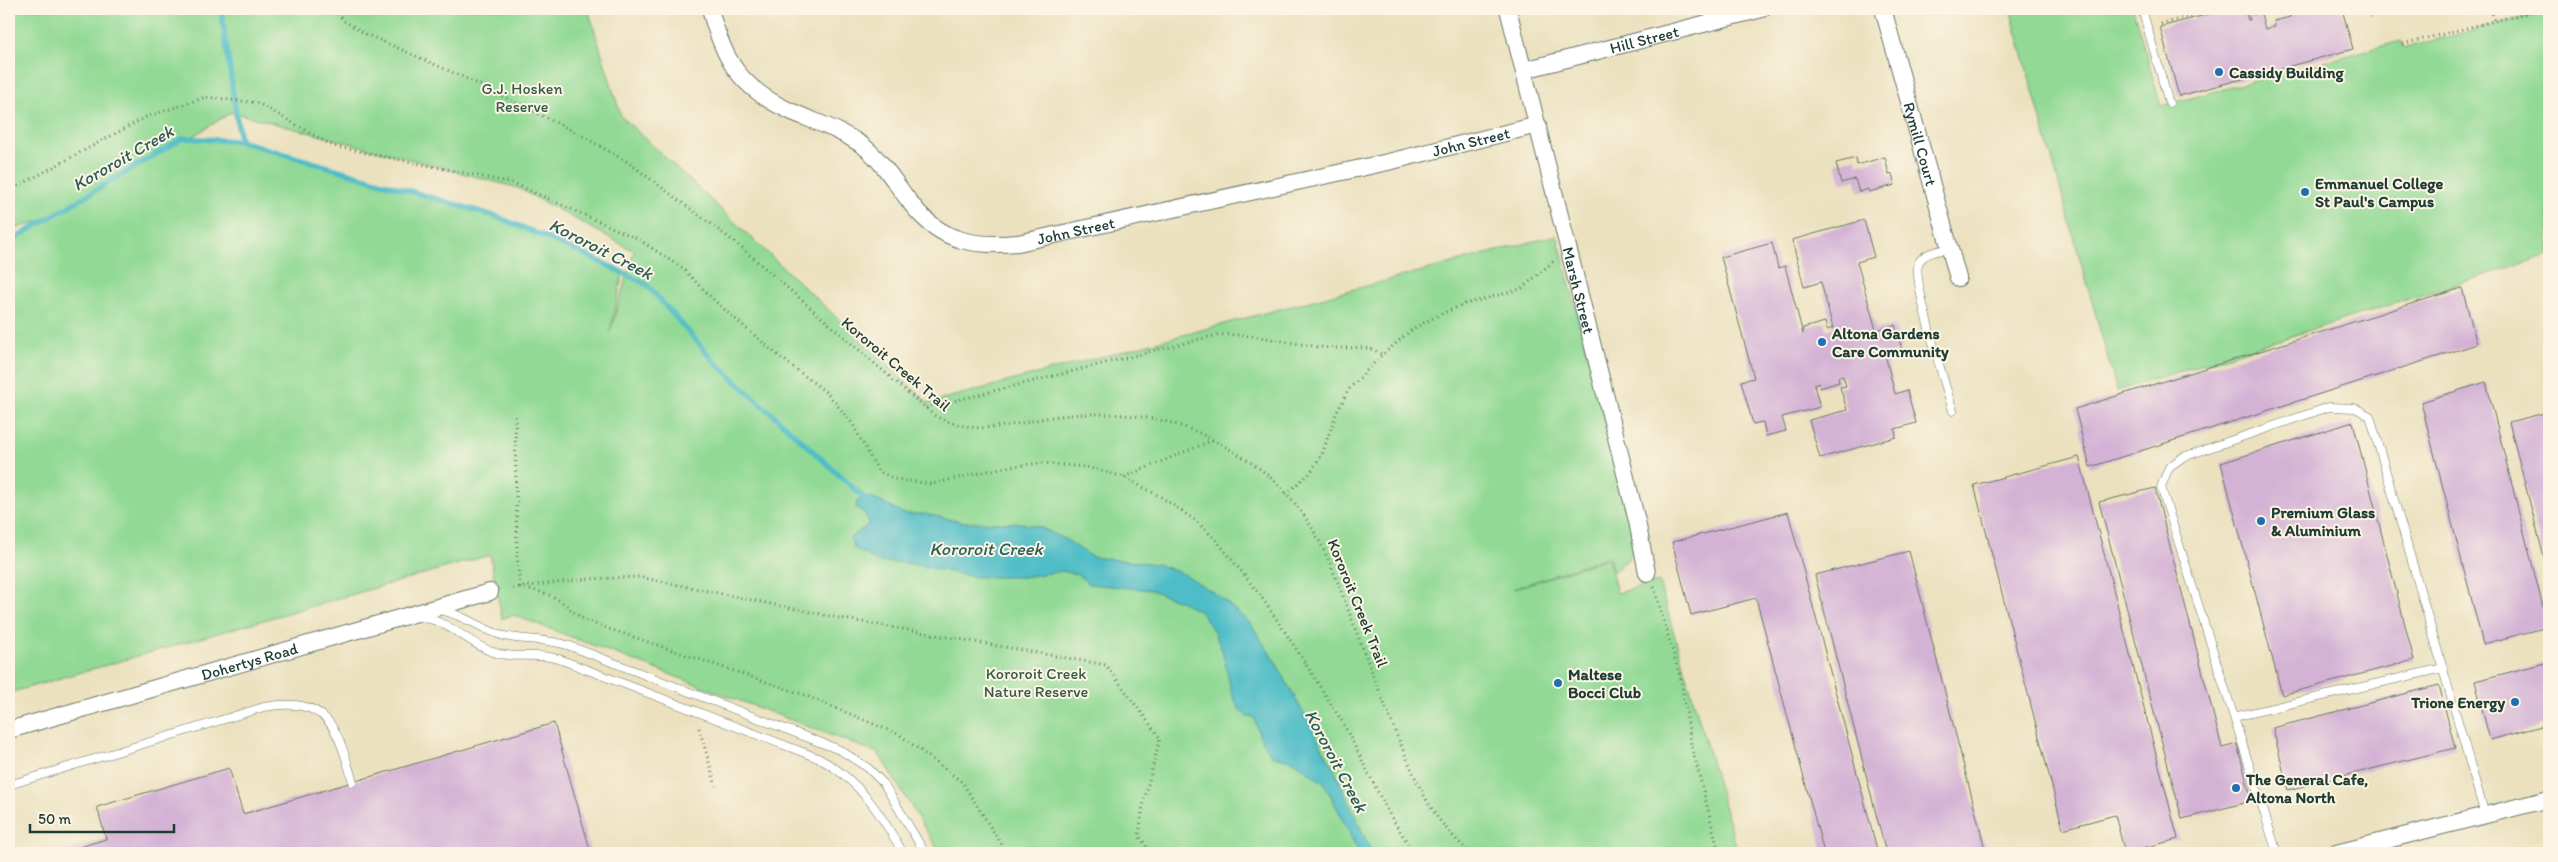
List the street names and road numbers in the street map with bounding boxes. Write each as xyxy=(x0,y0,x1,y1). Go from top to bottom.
street label: Hill Street xyxy=(1608,21,1681,57)
street label: Rymill Court xyxy=(1900,100,1941,188)
street label: John Street xyxy=(1430,123,1512,160)
street label: John Street xyxy=(1035,213,1116,248)
street label: Marsh Street xyxy=(1559,245,1599,336)
street label: Kororoit Creek Trail xyxy=(838,313,955,415)
street label: Kororoit Creek Trail xyxy=(1324,536,1393,670)
street label: Dohertys Road xyxy=(199,638,300,684)

